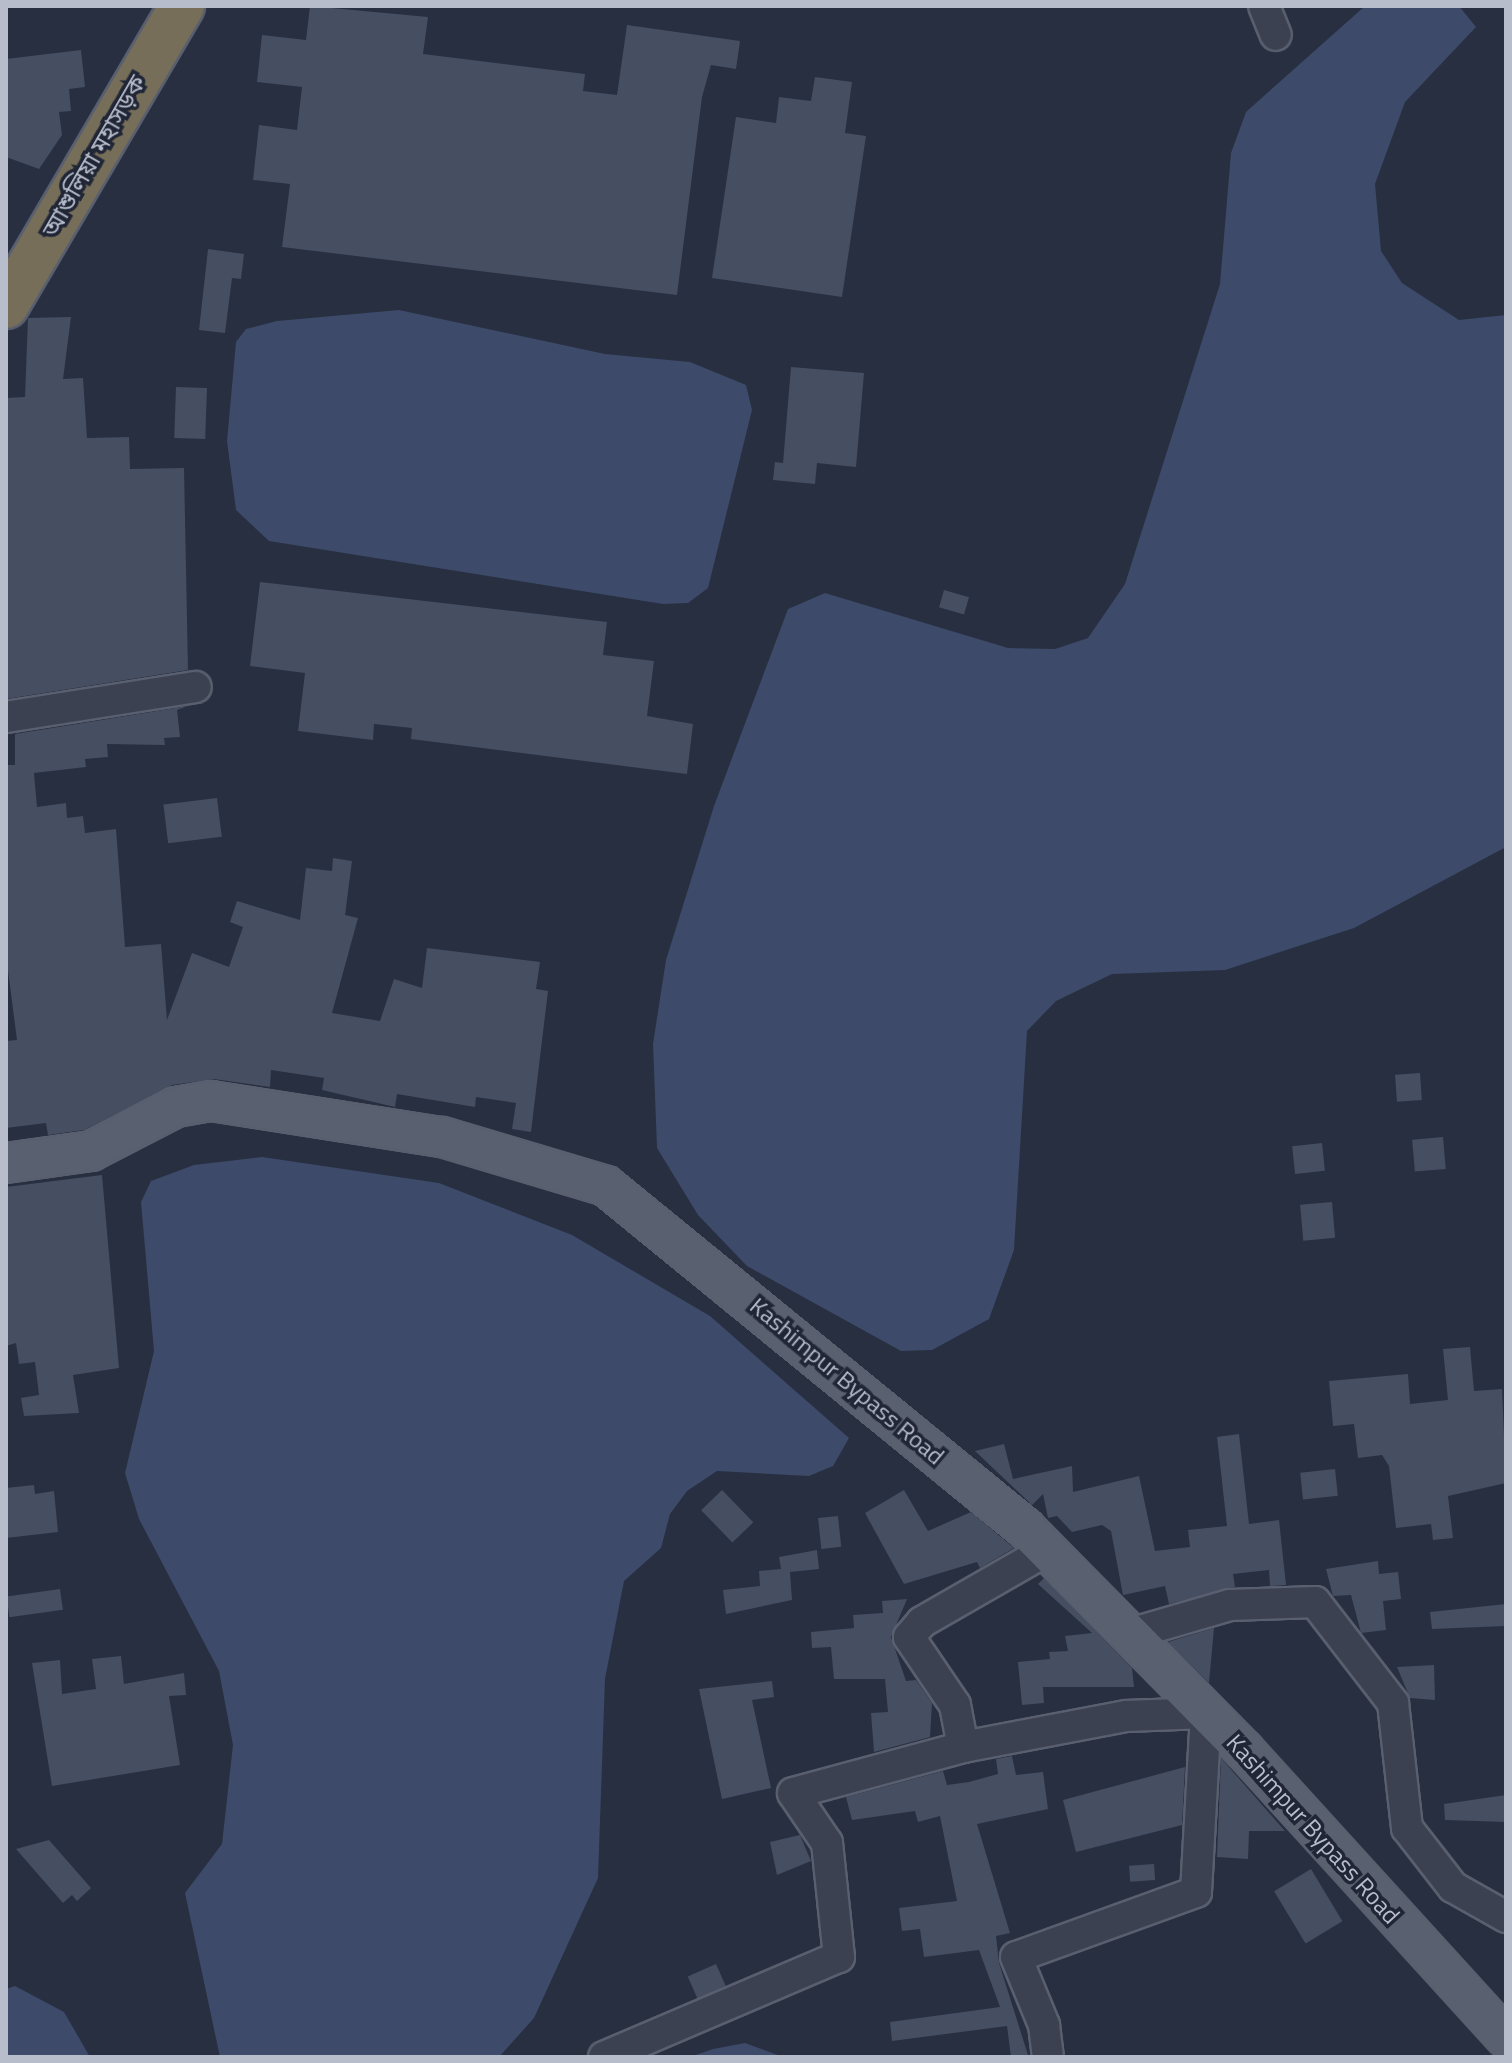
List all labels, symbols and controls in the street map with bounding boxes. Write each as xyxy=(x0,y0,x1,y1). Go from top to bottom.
street label: আশুলিয়া মহাসড়ক xyxy=(36,70,152,242)
street label: Kashimpur Bypass Road xyxy=(744,1291,950,1471)
street label: Kashimpur Bypass Road xyxy=(1220,1729,1406,1929)

